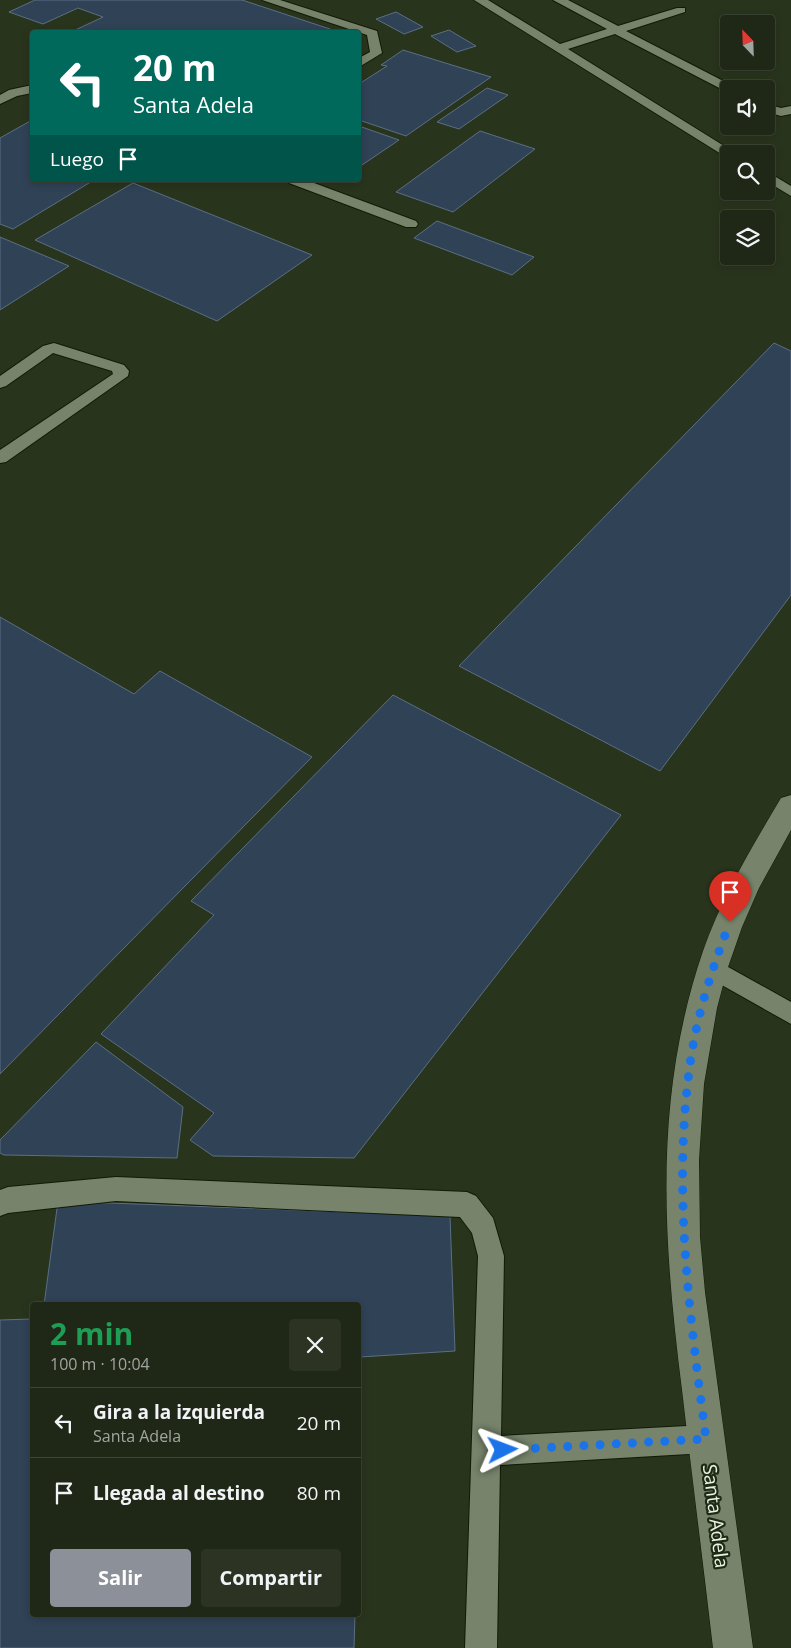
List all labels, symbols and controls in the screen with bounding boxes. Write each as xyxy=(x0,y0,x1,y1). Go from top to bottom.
north arrow xyxy=(720,15,775,70)
map controls xyxy=(720,15,775,265)
text: 20 m xyxy=(133,44,216,91)
icon: left xyxy=(50,50,115,115)
button: sound xyxy=(720,80,775,135)
text: Santa Adela xyxy=(133,89,254,119)
icon: arrive xyxy=(114,145,142,173)
button: search xyxy=(720,145,775,200)
text: Luego xyxy=(50,146,104,172)
button: layers xyxy=(720,210,775,265)
pin xyxy=(709,871,751,922)
icon: arrive xyxy=(716,878,744,906)
text: 2 min xyxy=(50,1313,133,1354)
button: close xyxy=(289,1319,341,1371)
text: 100 m · 10:04 xyxy=(50,1353,150,1375)
text: Gira a la izquierda xyxy=(93,1399,265,1425)
icon: left xyxy=(50,1409,78,1437)
text: 20 m xyxy=(297,1410,341,1436)
position arrow xyxy=(476,1423,528,1475)
text: Santa Adela xyxy=(93,1425,181,1447)
street label: Santa Adela xyxy=(697,1463,735,1569)
icon: arrive xyxy=(50,1479,78,1507)
text: Llegada al destino xyxy=(93,1480,265,1506)
text: 80 m xyxy=(297,1480,341,1506)
button: Salir xyxy=(50,1549,191,1607)
button: Compartir xyxy=(201,1549,341,1607)

